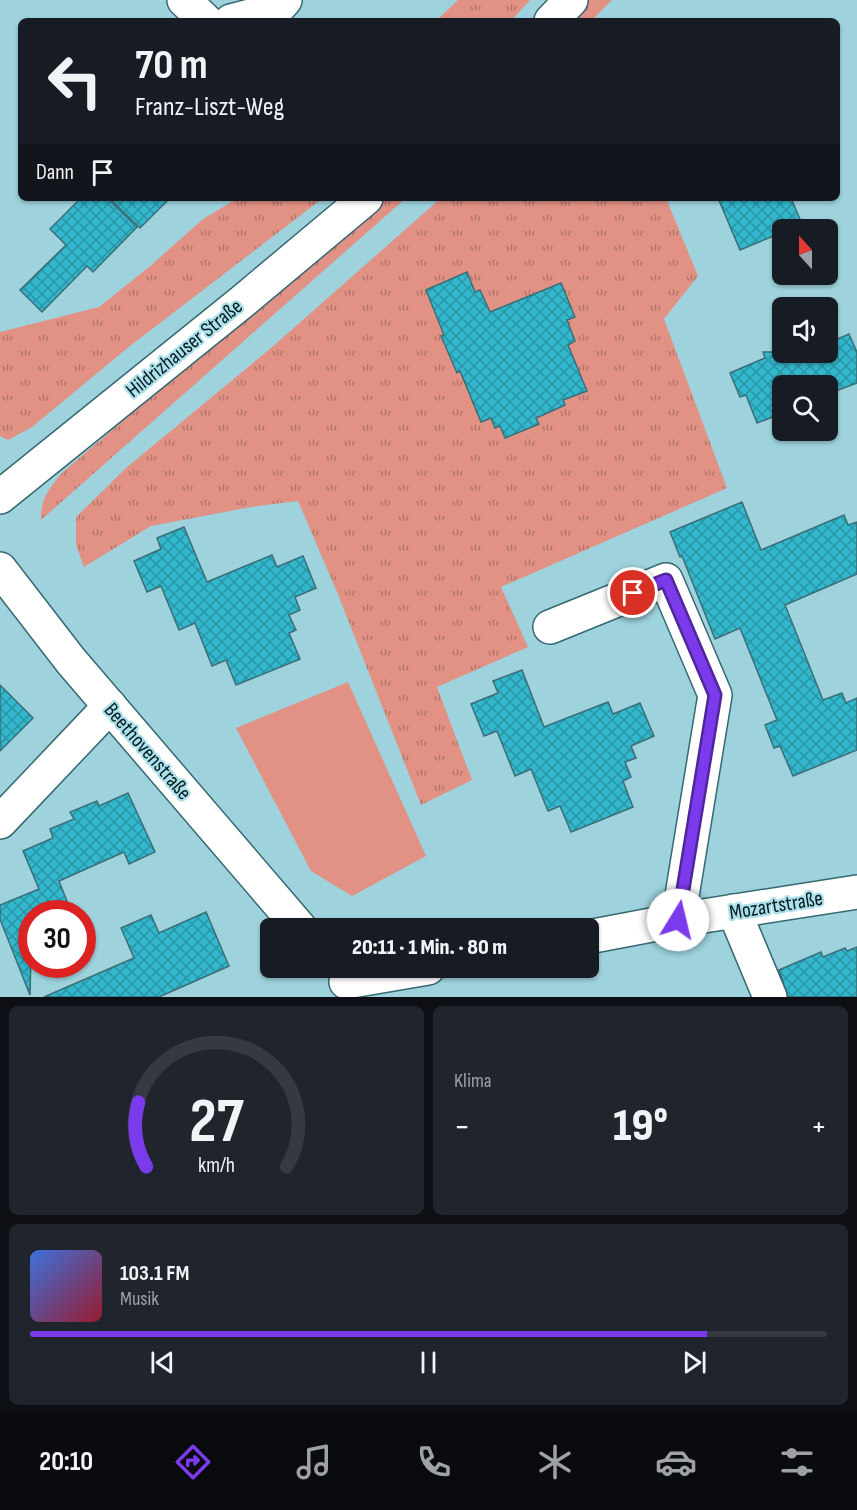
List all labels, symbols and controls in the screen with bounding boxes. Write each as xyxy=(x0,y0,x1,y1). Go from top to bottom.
text: 70 m xyxy=(135,40,208,91)
icon: left xyxy=(36,42,114,120)
text: Franz-Liszt-Weg xyxy=(135,91,284,123)
icon: arrive xyxy=(86,156,119,189)
text: Dann xyxy=(36,159,74,186)
north arrow xyxy=(772,219,838,285)
map controls xyxy=(772,219,838,441)
street label: Hildrizhauser Straße xyxy=(121,294,247,403)
button: sound xyxy=(772,297,838,363)
button: search xyxy=(772,375,838,441)
pin xyxy=(607,567,658,618)
icon: arrive xyxy=(616,576,649,609)
street label: Beethovenstraße xyxy=(99,698,197,805)
street label: Mozartstraße xyxy=(728,886,825,925)
position arrow xyxy=(646,888,710,952)
speed limit sign: 30 xyxy=(18,900,96,978)
text: 20:11 · 1 Min. · 80 m xyxy=(352,934,507,961)
text: Klima xyxy=(454,1069,492,1093)
text: 27 xyxy=(189,1085,245,1160)
text: 19° xyxy=(613,1099,668,1154)
text: − xyxy=(454,1107,470,1147)
text: + xyxy=(811,1107,827,1147)
text: km/h xyxy=(198,1154,235,1179)
text: 103.1 FM xyxy=(120,1260,189,1287)
text: Musik xyxy=(120,1287,159,1311)
icon: previous xyxy=(146,1346,179,1379)
icon: pause xyxy=(412,1346,445,1379)
icon: next xyxy=(678,1346,711,1379)
icon: directions xyxy=(172,1441,214,1483)
icon: music xyxy=(293,1441,335,1483)
icon: phone xyxy=(413,1441,455,1483)
icon: climate xyxy=(534,1441,576,1483)
icon: car xyxy=(655,1441,697,1483)
icon: filters xyxy=(776,1441,818,1483)
text: 20:10 xyxy=(39,1446,93,1478)

